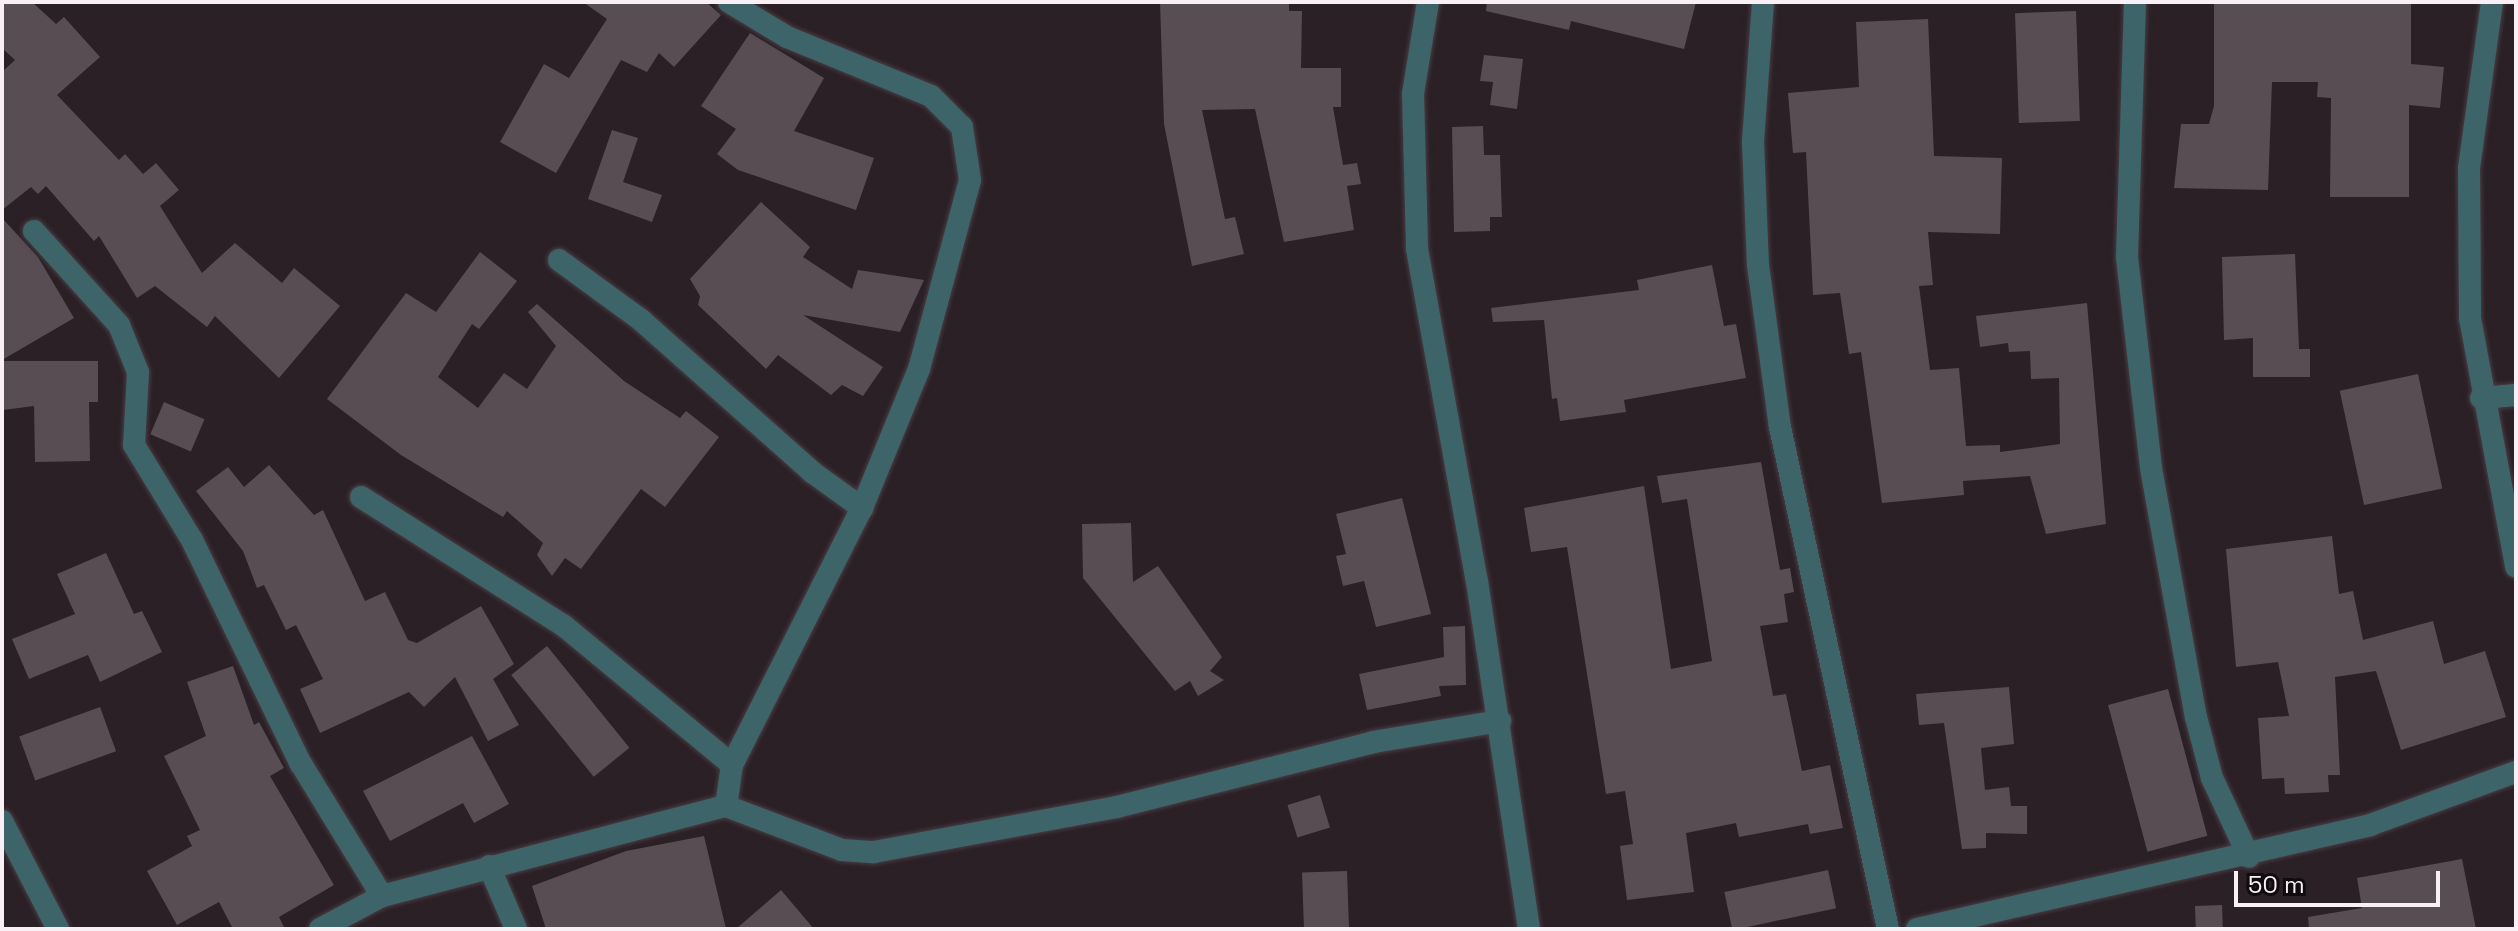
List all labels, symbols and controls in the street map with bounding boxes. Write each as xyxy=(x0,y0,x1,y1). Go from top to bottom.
scale bar xyxy=(2238,855,2444,905)
text: 50 m xyxy=(2248,869,2305,900)

